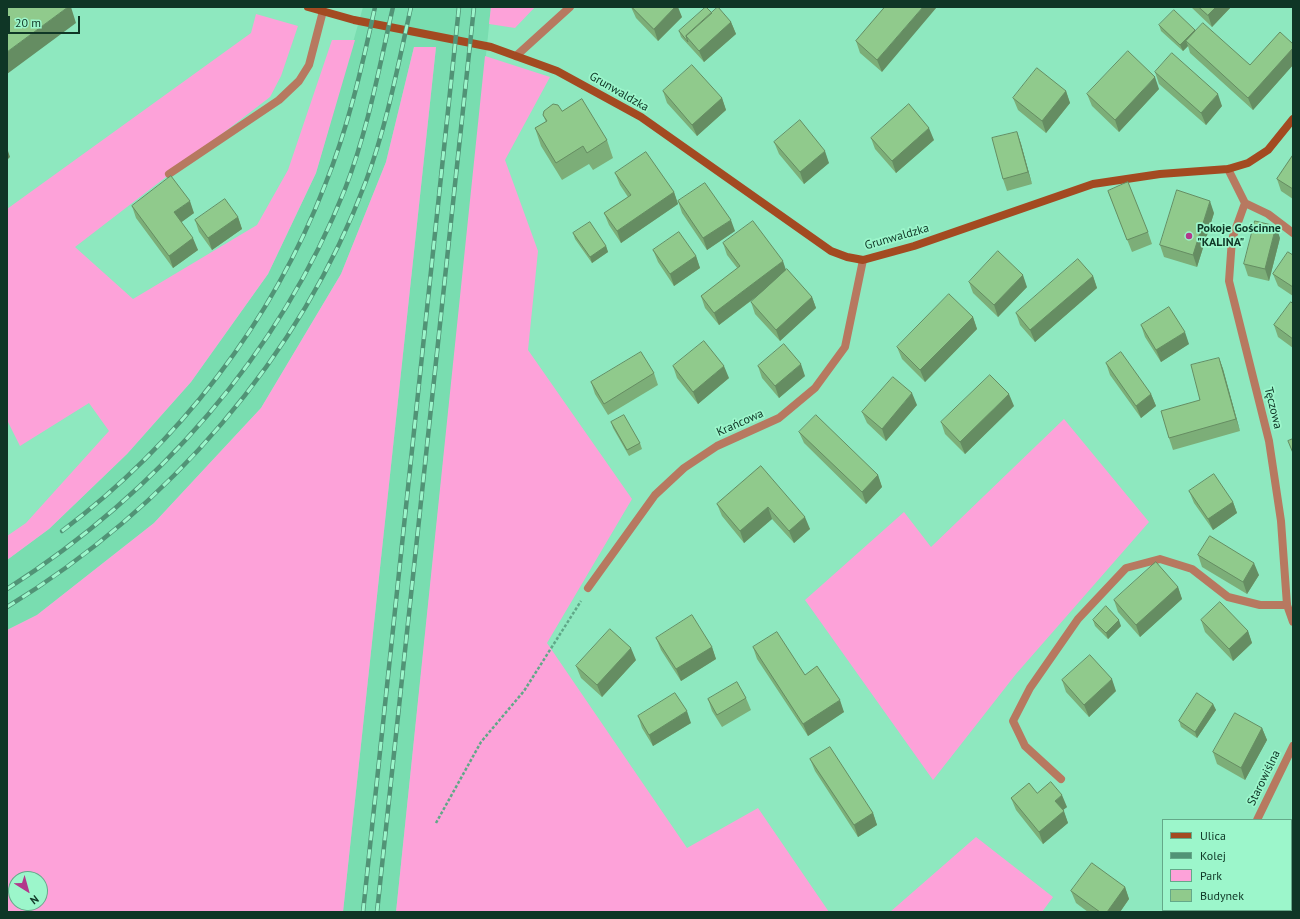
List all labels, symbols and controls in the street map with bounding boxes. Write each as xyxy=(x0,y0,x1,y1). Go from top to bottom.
scale bar xyxy=(10,8,82,34)
text: 20 m xyxy=(15,15,41,30)
street label: Grunwaldzka xyxy=(587,69,651,115)
street label: Grunwaldzka xyxy=(863,221,931,253)
place label: Pokoje Gościnne "KALINA" xyxy=(1197,222,1281,250)
marker: Pokoje Gościnne "KALINA" xyxy=(1184,231,1194,241)
street label: Tęczowa xyxy=(1261,386,1285,430)
street label: Krańcowa xyxy=(714,406,766,440)
street label: Starowiślna xyxy=(1244,748,1284,808)
legend xyxy=(1162,819,1292,911)
text: Ulica xyxy=(1200,828,1226,843)
text: Kolej xyxy=(1200,848,1226,863)
text: Park xyxy=(1200,868,1222,883)
north arrow xyxy=(8,871,48,911)
text: Budynek xyxy=(1200,888,1244,903)
text: N xyxy=(28,892,42,908)

